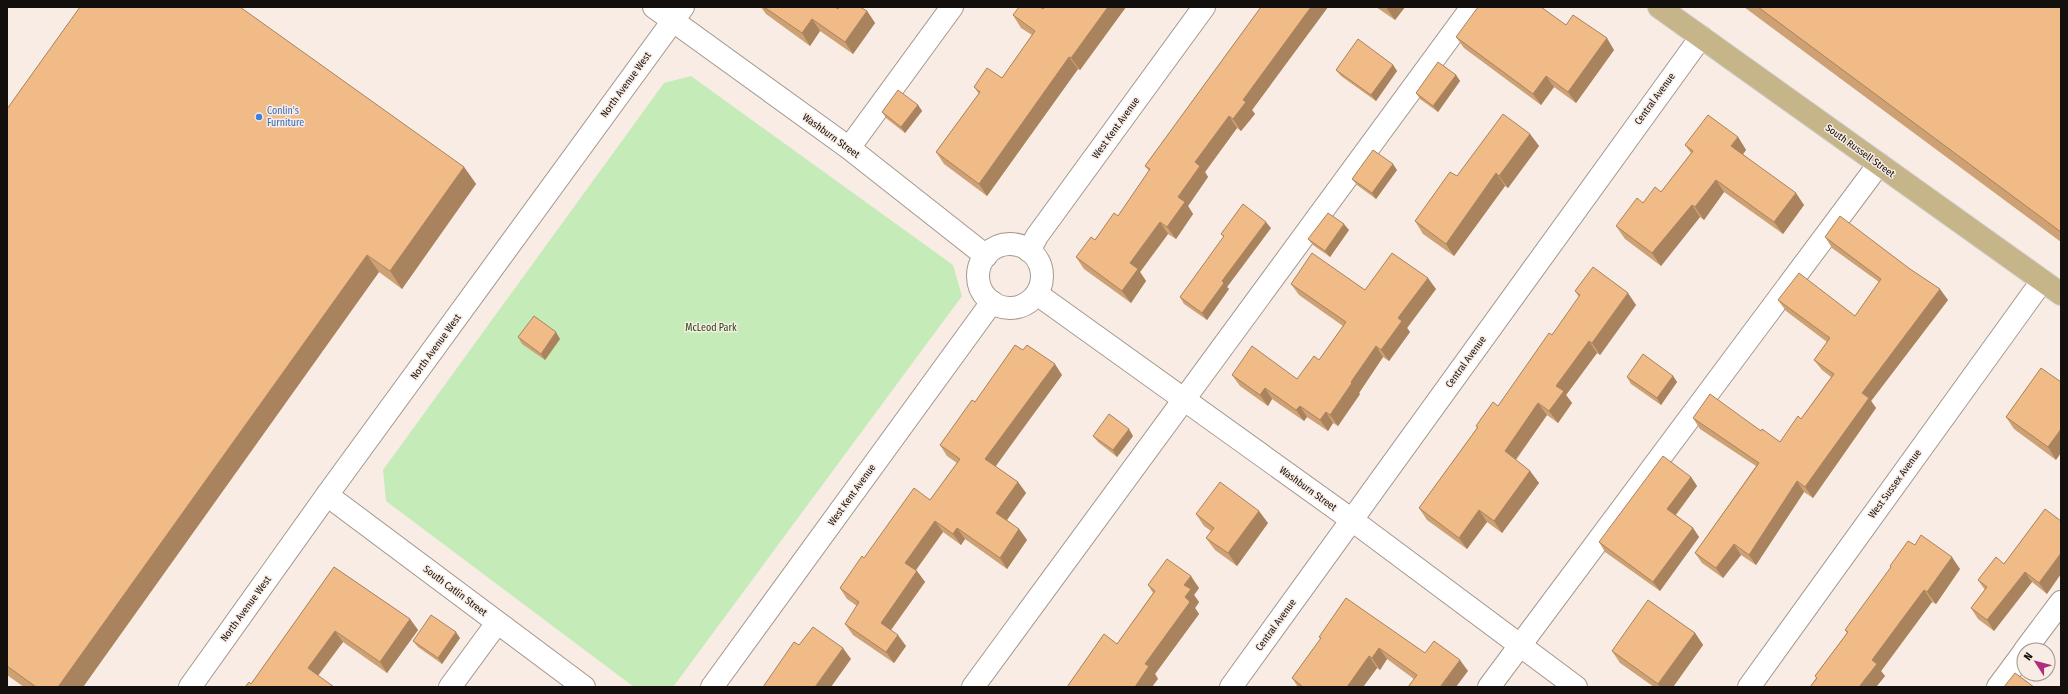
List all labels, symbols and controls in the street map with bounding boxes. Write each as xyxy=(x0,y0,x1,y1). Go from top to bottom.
street label: North Avenue West xyxy=(598,49,654,120)
street label: Central Avenue xyxy=(1632,71,1678,127)
street label: West Kent Avenue xyxy=(1090,95,1142,161)
place label: Conlin's Furniture xyxy=(267,105,304,129)
street label: Washburn Street xyxy=(800,111,863,161)
marker: Conlin's Furniture xyxy=(254,112,264,122)
street label: South Russell Street xyxy=(1823,122,1898,181)
street label: North Avenue West xyxy=(408,311,464,382)
park label: McLeod Park xyxy=(685,322,737,334)
street label: Central Avenue xyxy=(1443,334,1489,390)
street label: West Sussex Avenue xyxy=(1866,447,1924,521)
street label: West Kent Avenue xyxy=(826,462,878,528)
street label: Washburn Street xyxy=(1277,464,1340,514)
street label: South Catlin Street xyxy=(421,563,490,619)
street label: North Avenue West xyxy=(218,573,274,644)
street label: Central Avenue xyxy=(1253,597,1299,653)
north arrow xyxy=(2016,642,2056,682)
text: N xyxy=(2021,650,2036,663)

